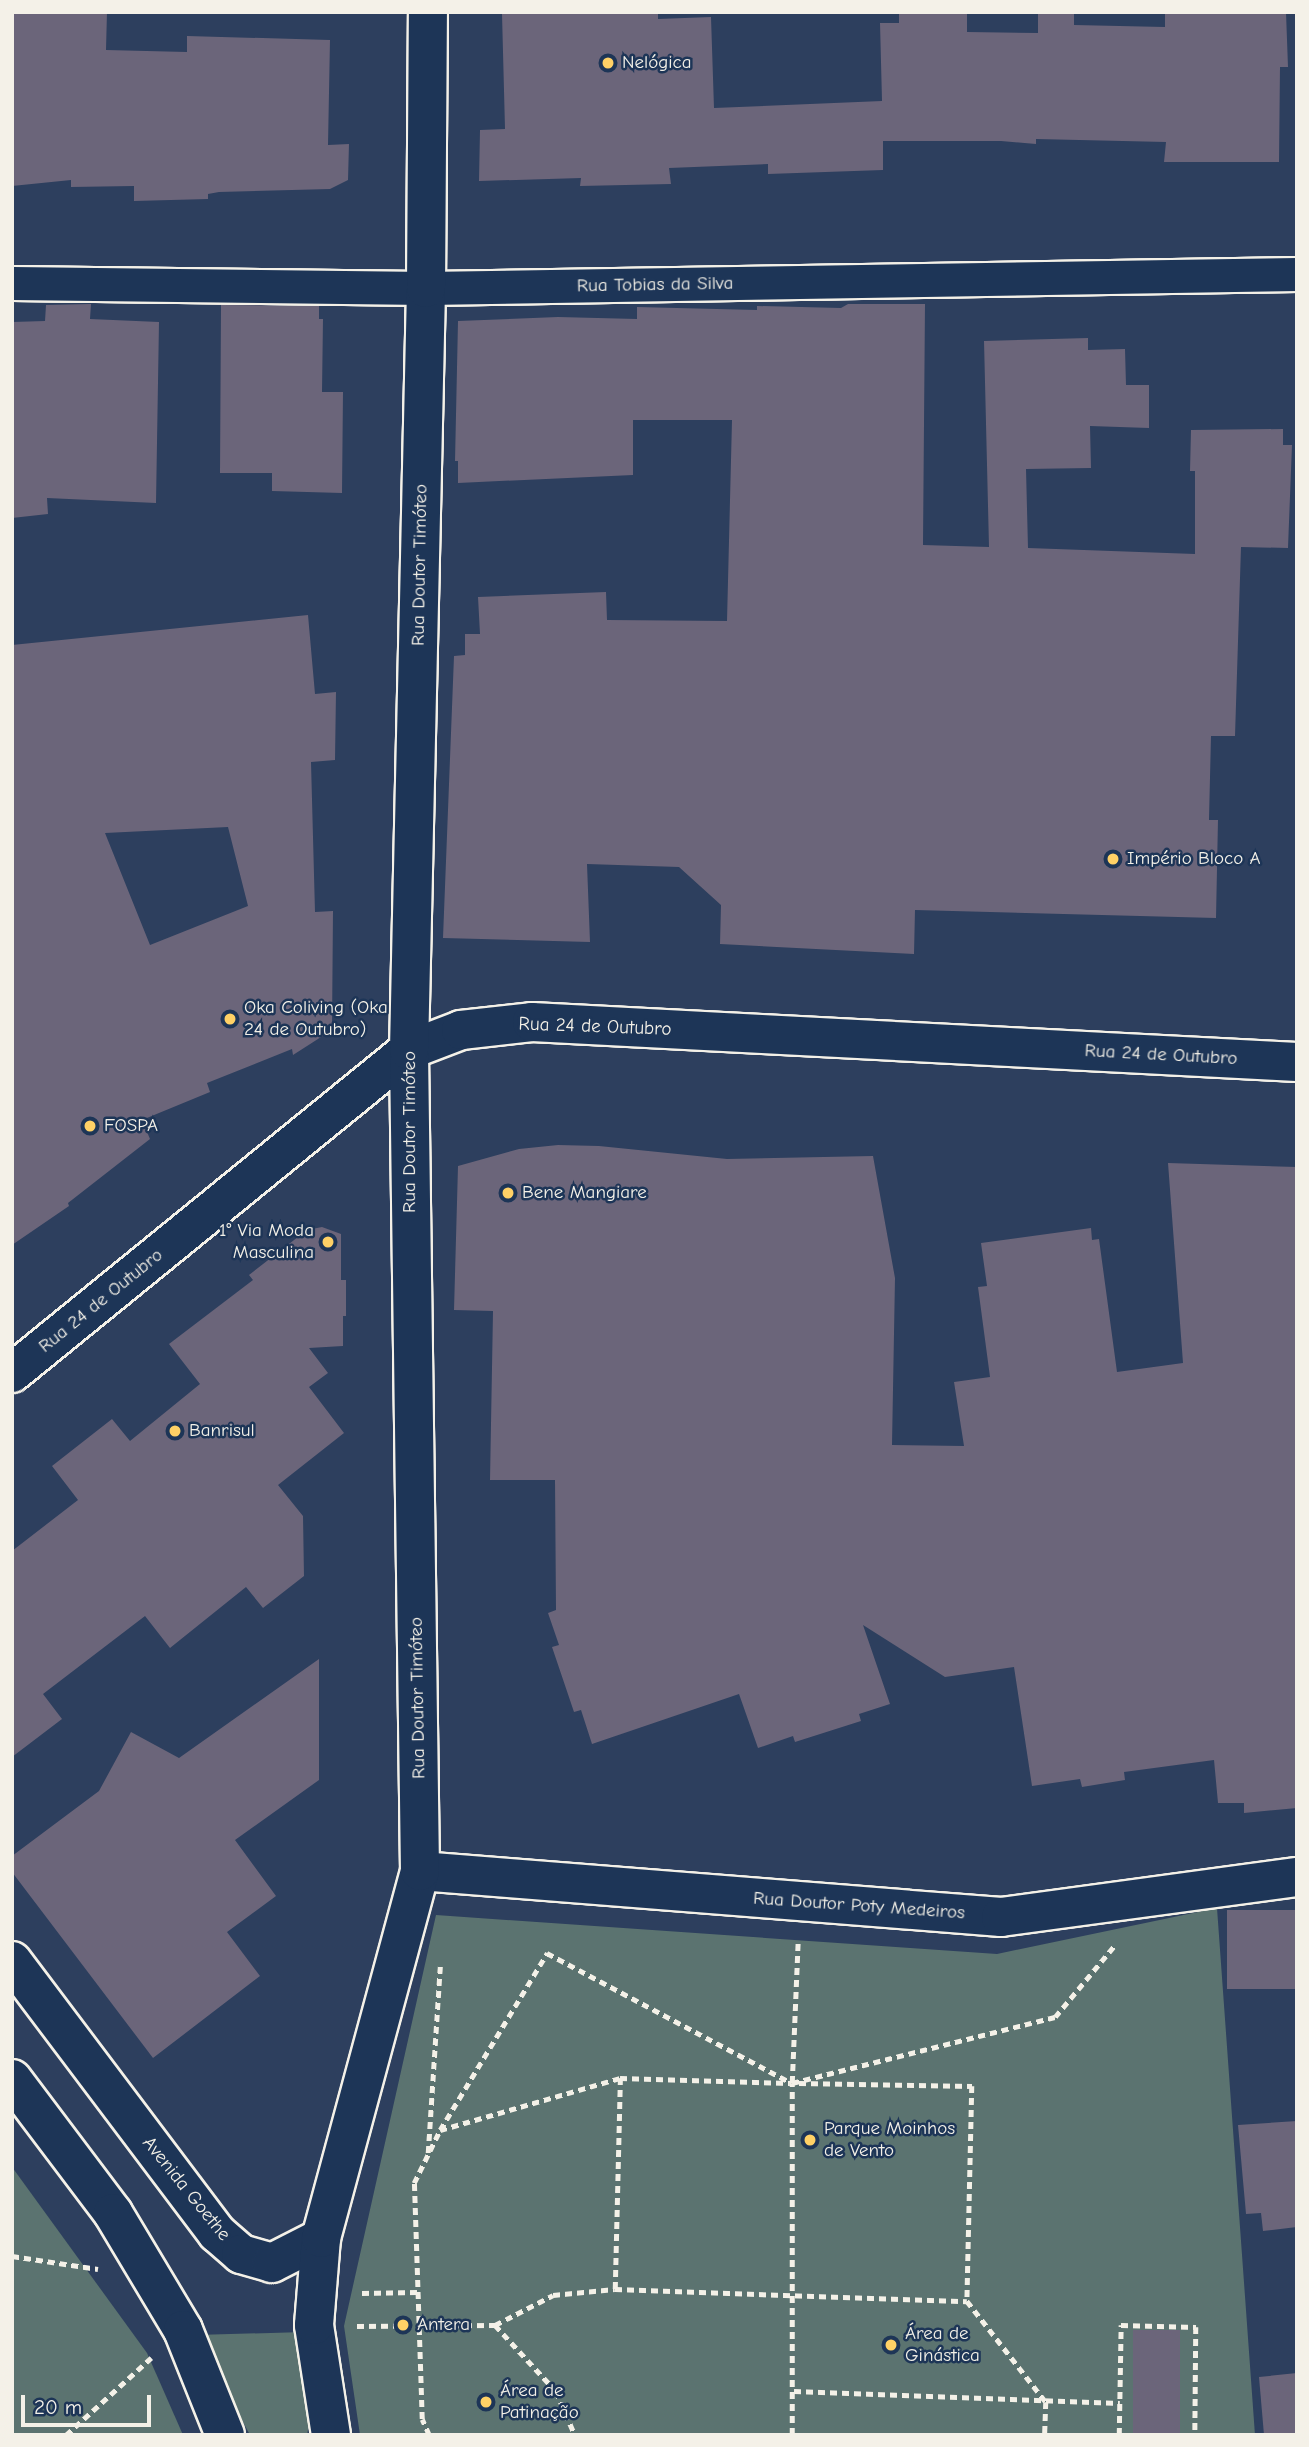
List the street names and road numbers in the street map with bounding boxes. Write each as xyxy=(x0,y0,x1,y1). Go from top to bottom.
street label: Rua Tobias da Silva xyxy=(577,272,733,298)
street label: Rua Doutor Timóteo xyxy=(407,484,433,646)
street label: Rua 24 de Outubro xyxy=(518,1013,672,1041)
street label: Rua 24 de Outubro xyxy=(1084,1040,1238,1070)
street label: Rua Doutor Timóteo xyxy=(399,1051,421,1213)
street label: Rua 24 de Outubro xyxy=(34,1244,168,1358)
street label: Rua Doutor Timóteo xyxy=(405,1617,431,1779)
street label: Rua Doutor Poty Medeiros xyxy=(752,1887,966,1925)
street label: Avenida Goethe xyxy=(137,2132,235,2246)

